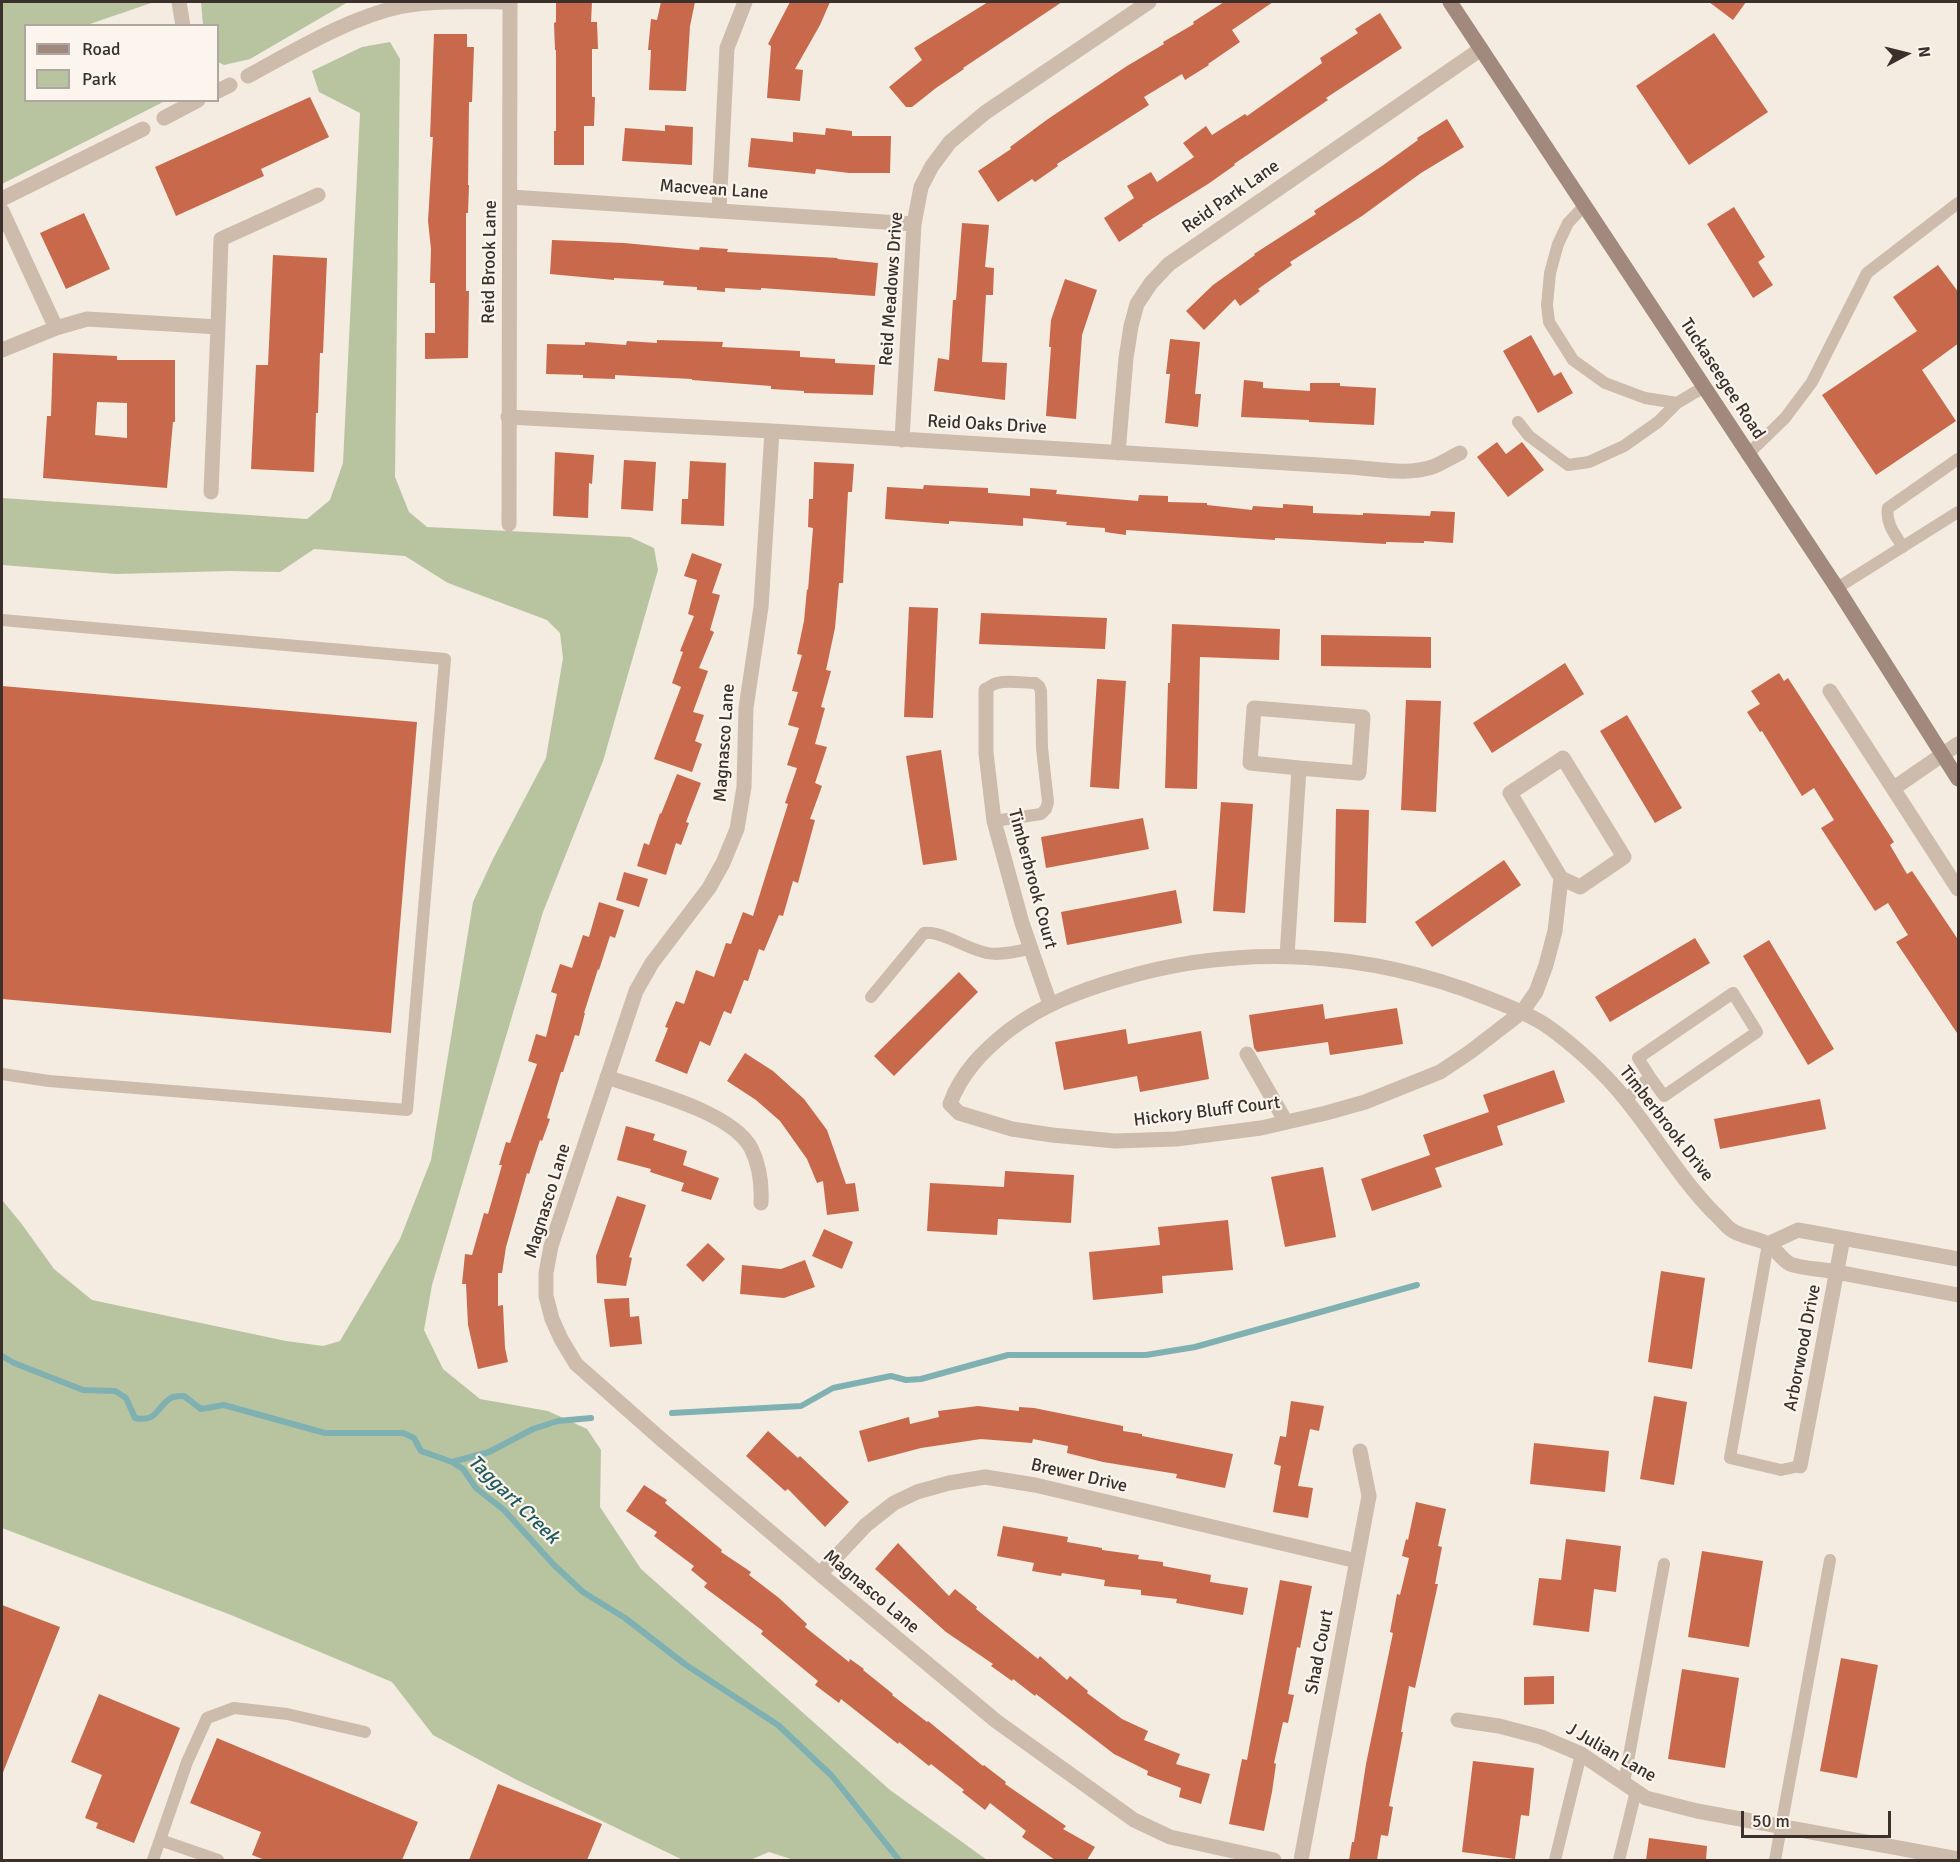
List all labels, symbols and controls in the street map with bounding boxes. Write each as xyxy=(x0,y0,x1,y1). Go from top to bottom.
legend xyxy=(24,24,219,102)
north arrow xyxy=(1876,24,1936,84)
text: Road xyxy=(82,38,121,60)
text: N xyxy=(1913,45,1934,59)
text: Park xyxy=(82,68,117,90)
street label: Reid Park Lane xyxy=(1178,156,1284,238)
street label: Macvean Lane xyxy=(659,175,769,205)
street label: Reid Brook Lane xyxy=(478,200,502,324)
street label: Reid Meadows Drive xyxy=(876,211,908,367)
street label: Tuckaseegee Road xyxy=(1675,315,1769,443)
street label: Reid Oaks Drive xyxy=(927,411,1047,439)
street label: Magnasco Lane xyxy=(710,683,740,803)
street label: Timberbrook Court xyxy=(1003,807,1061,951)
street label: Timberbrook Drive xyxy=(1614,1062,1718,1186)
street label: Hickory Bluff Court xyxy=(1132,1092,1282,1132)
street label: Magnasco Lane xyxy=(520,1141,576,1261)
street label: Arborwood Drive xyxy=(1780,1283,1826,1413)
water label: Taggart Creek xyxy=(462,1450,564,1550)
street label: Brewer Drive xyxy=(1029,1454,1129,1498)
street label: Magnasco Lane xyxy=(819,1546,923,1638)
street label: Shad Court xyxy=(1301,1608,1339,1696)
street label: J Julian Lane xyxy=(1562,1719,1660,1787)
scale bar xyxy=(1744,1799,1894,1837)
text: 50 m xyxy=(1752,1810,1790,1832)

